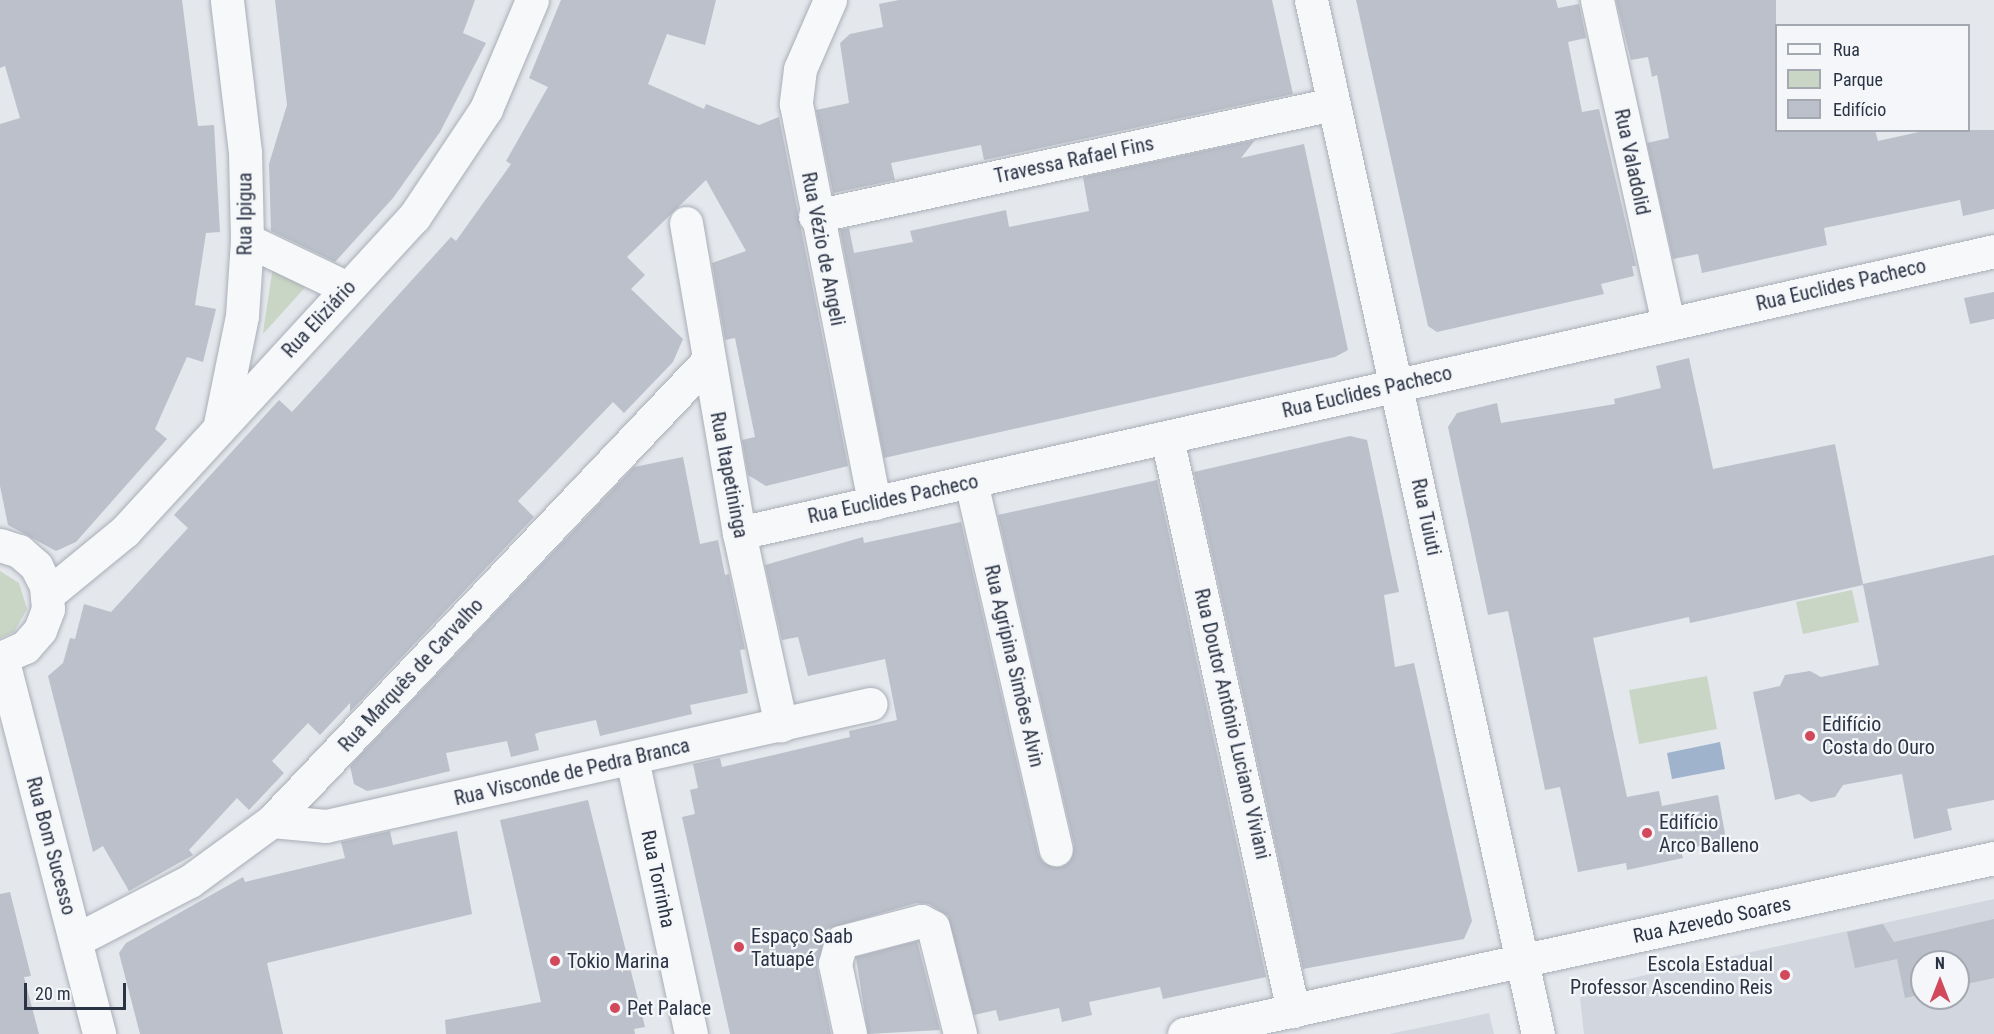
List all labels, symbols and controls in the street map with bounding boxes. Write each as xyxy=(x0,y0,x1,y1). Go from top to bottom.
legend xyxy=(1775,24,1970,132)
text: Rua xyxy=(1833,39,1860,60)
text: Parque xyxy=(1833,69,1883,90)
text: Edifício xyxy=(1833,99,1886,120)
street label: Rua Valadolid xyxy=(1609,107,1655,217)
street label: Travessa Rafael Fins xyxy=(992,131,1156,189)
street label: Rua Vézio de Angeli xyxy=(796,170,850,328)
street label: Rua Ipigua xyxy=(233,172,257,256)
street label: Rua Euclides Pacheco xyxy=(1754,254,1928,316)
street label: Rua Eliziário xyxy=(277,275,361,363)
street label: Rua Euclides Pacheco xyxy=(1280,361,1454,423)
street label: Rua Itapetininga xyxy=(705,410,753,540)
street label: Rua Euclides Pacheco xyxy=(806,469,980,529)
street label: Rua Tuiuti xyxy=(1406,476,1446,558)
street label: Rua Agripina Simões Alvin xyxy=(979,562,1049,770)
street label: Rua Doutor Antônio Luciano Viviani xyxy=(1189,586,1275,862)
street label: Rua Marquês de Carvalho xyxy=(334,593,488,757)
place label: Edifício Costa do Ouro xyxy=(1822,712,1935,759)
marker: Edifício Costa do Ouro xyxy=(1803,729,1817,743)
street label: Rua Visconde de Pedra Branca xyxy=(452,733,692,811)
street label: Rua Bom Sucesso xyxy=(21,774,81,918)
place label: Edifício Arco Balleno xyxy=(1659,810,1759,857)
marker: Edifício Arco Balleno xyxy=(1640,826,1654,840)
street label: Rua Torrinha xyxy=(636,828,680,930)
street label: Rua Azevedo Soares xyxy=(1631,892,1793,948)
place label: Espaço Saab Tatuapé xyxy=(751,924,853,971)
marker: Espaço Saab Tatuapé xyxy=(732,940,746,954)
place label: Tokio Marina xyxy=(567,949,669,973)
north arrow xyxy=(1910,950,1970,1010)
place label: Escola Estadual Professor Ascendino Reis xyxy=(1570,952,1773,999)
marker: Tokio Marina xyxy=(548,954,562,968)
text: N xyxy=(1935,954,1945,973)
marker: Escola Estadual Professor Ascendino Reis xyxy=(1778,968,1792,982)
scale bar xyxy=(27,971,129,1009)
text: 20 m xyxy=(35,983,70,1004)
place label: Pet Palace xyxy=(627,996,711,1020)
marker: Pet Palace xyxy=(608,1001,622,1015)

